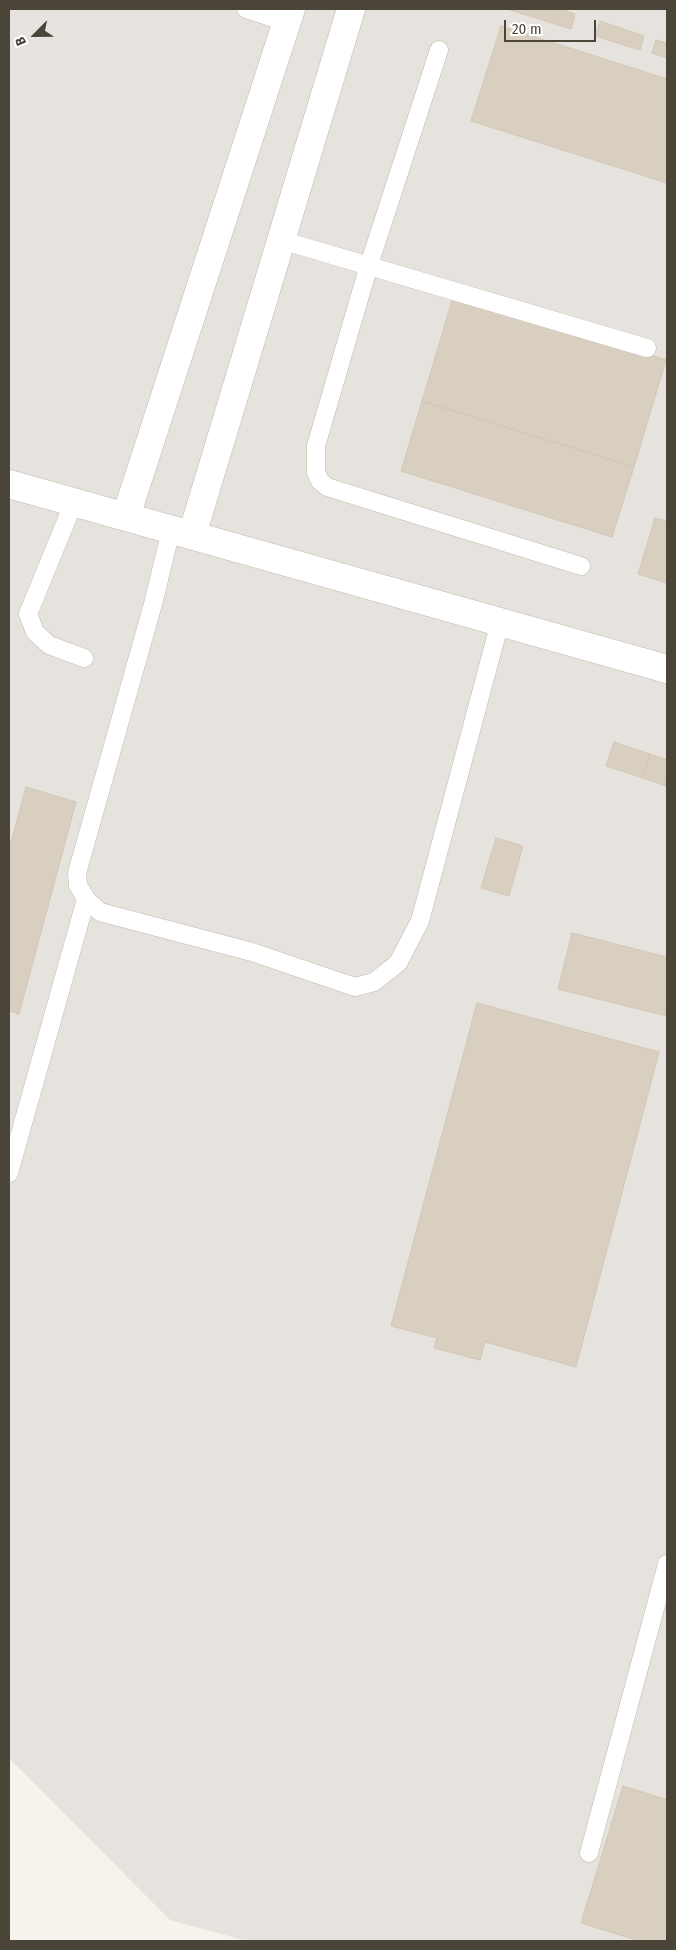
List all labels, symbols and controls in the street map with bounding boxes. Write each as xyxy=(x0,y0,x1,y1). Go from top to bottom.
north arrow xyxy=(10,10,60,60)
scale bar xyxy=(506,10,598,42)
text: 20 m xyxy=(512,20,542,38)
text: B xyxy=(11,34,30,48)

